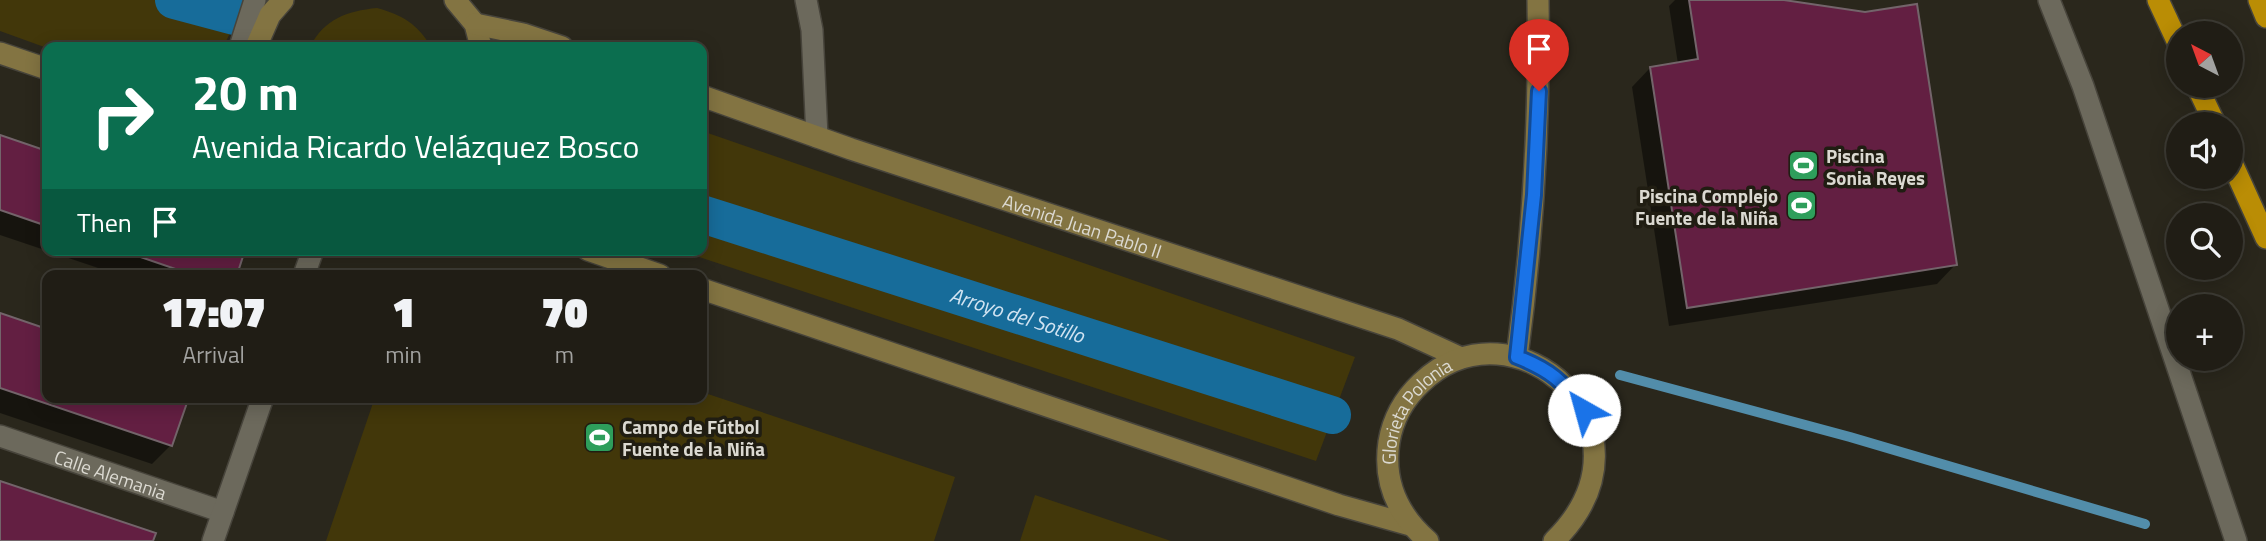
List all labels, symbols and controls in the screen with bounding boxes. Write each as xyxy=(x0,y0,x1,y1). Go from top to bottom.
pin xyxy=(1509,19,1569,91)
north arrow xyxy=(2166,21,2244,98)
map controls xyxy=(2166,21,2243,371)
icon: arrive xyxy=(1520,30,1558,68)
text: 20 m xyxy=(192,54,299,129)
icon: right xyxy=(77,70,168,161)
button: sound xyxy=(2166,112,2243,189)
text: Avenida Ricardo Velázquez Bosco xyxy=(192,122,640,170)
place label: Piscina Sonia Reyes xyxy=(1826,141,1925,192)
sports icon: Piscina Sonia Reyes xyxy=(1786,149,1820,183)
place label: Piscina Complejo Fuente de la Niña xyxy=(1635,181,1778,232)
street label: Avenida Juan Pablo II xyxy=(999,186,1166,265)
sports icon: Piscina Complejo Fuente de la Niña xyxy=(1784,189,1818,223)
text: Then xyxy=(77,203,132,242)
icon: arrive xyxy=(146,203,184,241)
button: search xyxy=(2166,203,2243,280)
water label: Arroyo del Sotillo xyxy=(946,278,1089,351)
text: 17:07 xyxy=(161,279,266,343)
text: 1 xyxy=(392,279,415,343)
text: 70 xyxy=(541,279,588,343)
button: + xyxy=(2166,294,2243,371)
text: Arrival xyxy=(182,337,245,372)
text: min xyxy=(385,337,422,372)
text: m xyxy=(555,337,574,372)
street label: Glorieta Polonia xyxy=(1373,350,1457,465)
position arrow xyxy=(1547,373,1621,447)
place label: Campo de Fútbol Fuente de la Niña xyxy=(622,412,765,463)
sports icon: Campo de Fútbol Fuente de la Niña xyxy=(582,420,616,454)
street label: Calle Alemania xyxy=(51,441,171,507)

